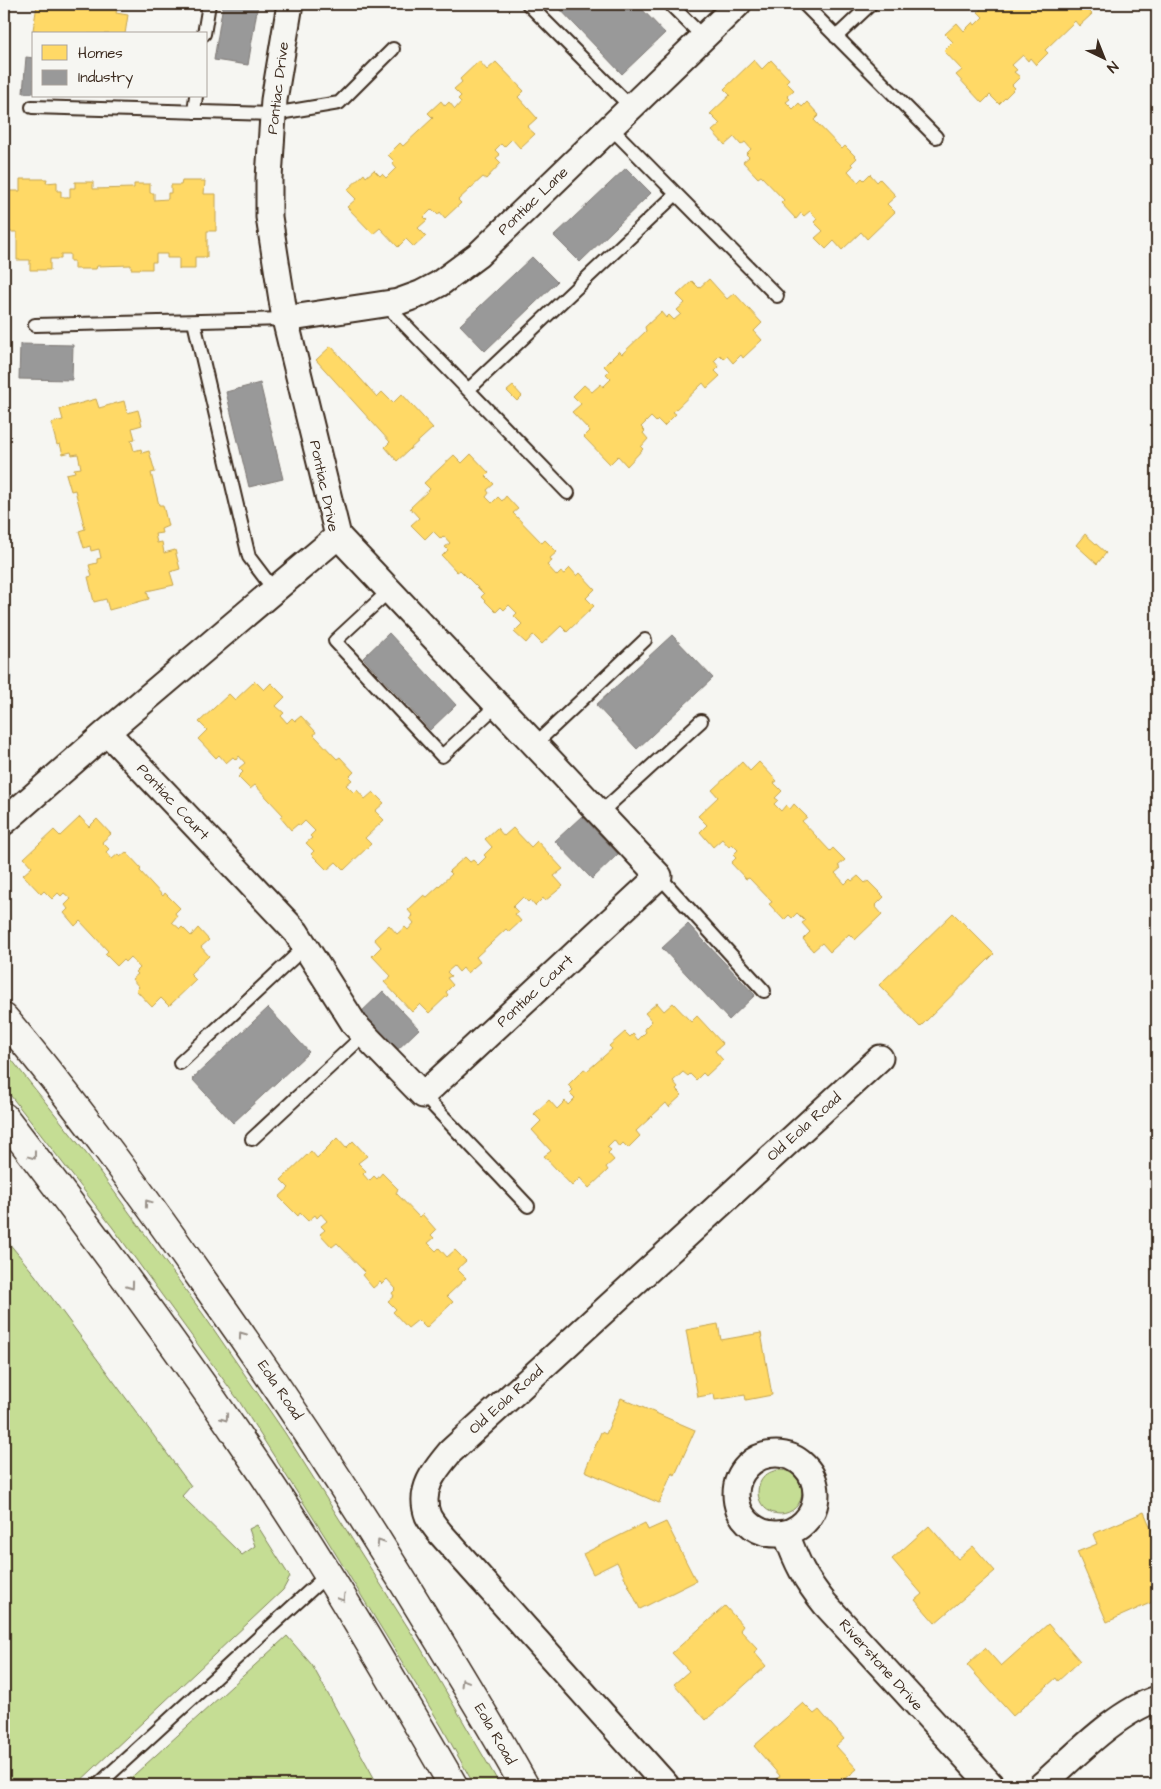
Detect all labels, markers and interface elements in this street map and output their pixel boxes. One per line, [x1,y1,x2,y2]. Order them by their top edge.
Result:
legend [32,32,208,98]
north arrow [1078,32,1128,82]
street label: Pontiac Drive [262,40,294,136]
text: Homes [78,43,123,64]
text: N [1102,56,1122,77]
text: Industry [78,67,133,89]
street label: Pontiac Lane [493,162,573,240]
street label: Pontiac Drive [304,438,344,534]
street label: Pontiac Court [132,759,214,845]
street label: Pontiac Court [492,950,578,1032]
street label: Old Eola Road [762,1088,846,1166]
one-way arrow [28,1150,37,1159]
one-way arrow [145,1199,154,1209]
one-way arrow [125,1280,133,1289]
one-way arrow [239,1331,248,1341]
street label: Eola Road [252,1356,308,1424]
street label: Old Eola Road [464,1361,548,1439]
one-way arrow [219,1412,228,1422]
one-way arrow [377,1540,387,1549]
one-way arrow [335,1593,345,1602]
street label: Riverstone Drive [834,1615,928,1715]
one-way arrow [461,1679,471,1688]
street label: Eola Road [469,1699,521,1769]

